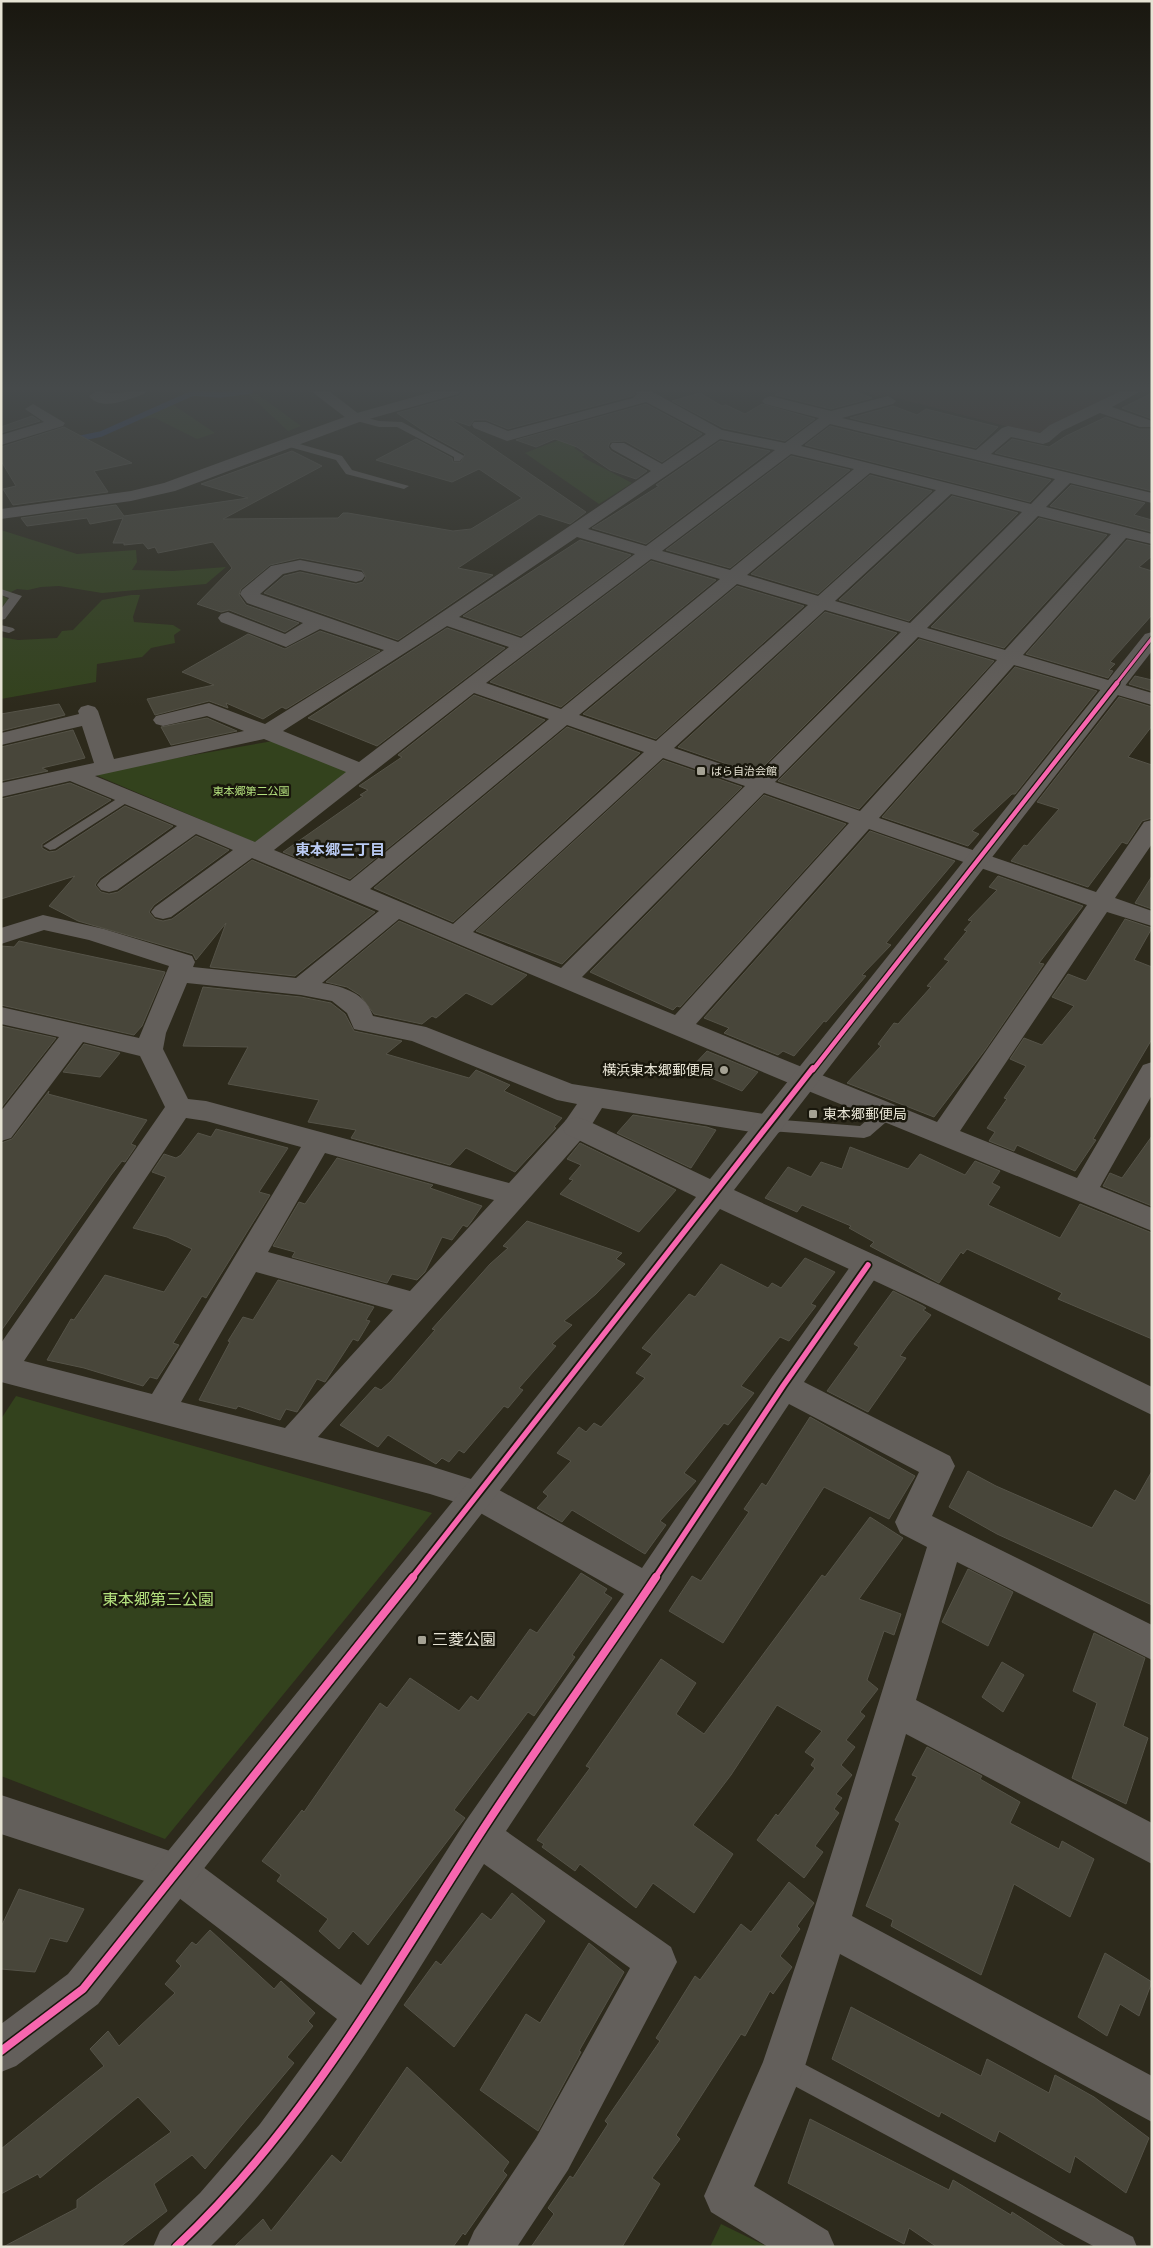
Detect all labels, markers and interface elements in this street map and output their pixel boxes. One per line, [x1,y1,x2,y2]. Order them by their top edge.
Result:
marker: ばら自治会館 [695,765,707,777]
place label: ばら自治会館 [711,765,777,778]
park label: 東本郷第二公園 [213,785,290,798]
district label: 東本郷三丁目 [295,841,385,859]
place label: 横浜東本郷郵便局 [602,1062,714,1079]
marker: 横浜東本郷郵便局 [718,1064,730,1076]
place label: 東本郷郵便局 [823,1106,907,1123]
marker: 東本郷郵便局 [807,1108,819,1120]
park label: 東本郷第三公園 [102,1590,214,1610]
place label: 三菱公園 [432,1630,496,1650]
marker: 三菱公園 [416,1634,428,1646]

